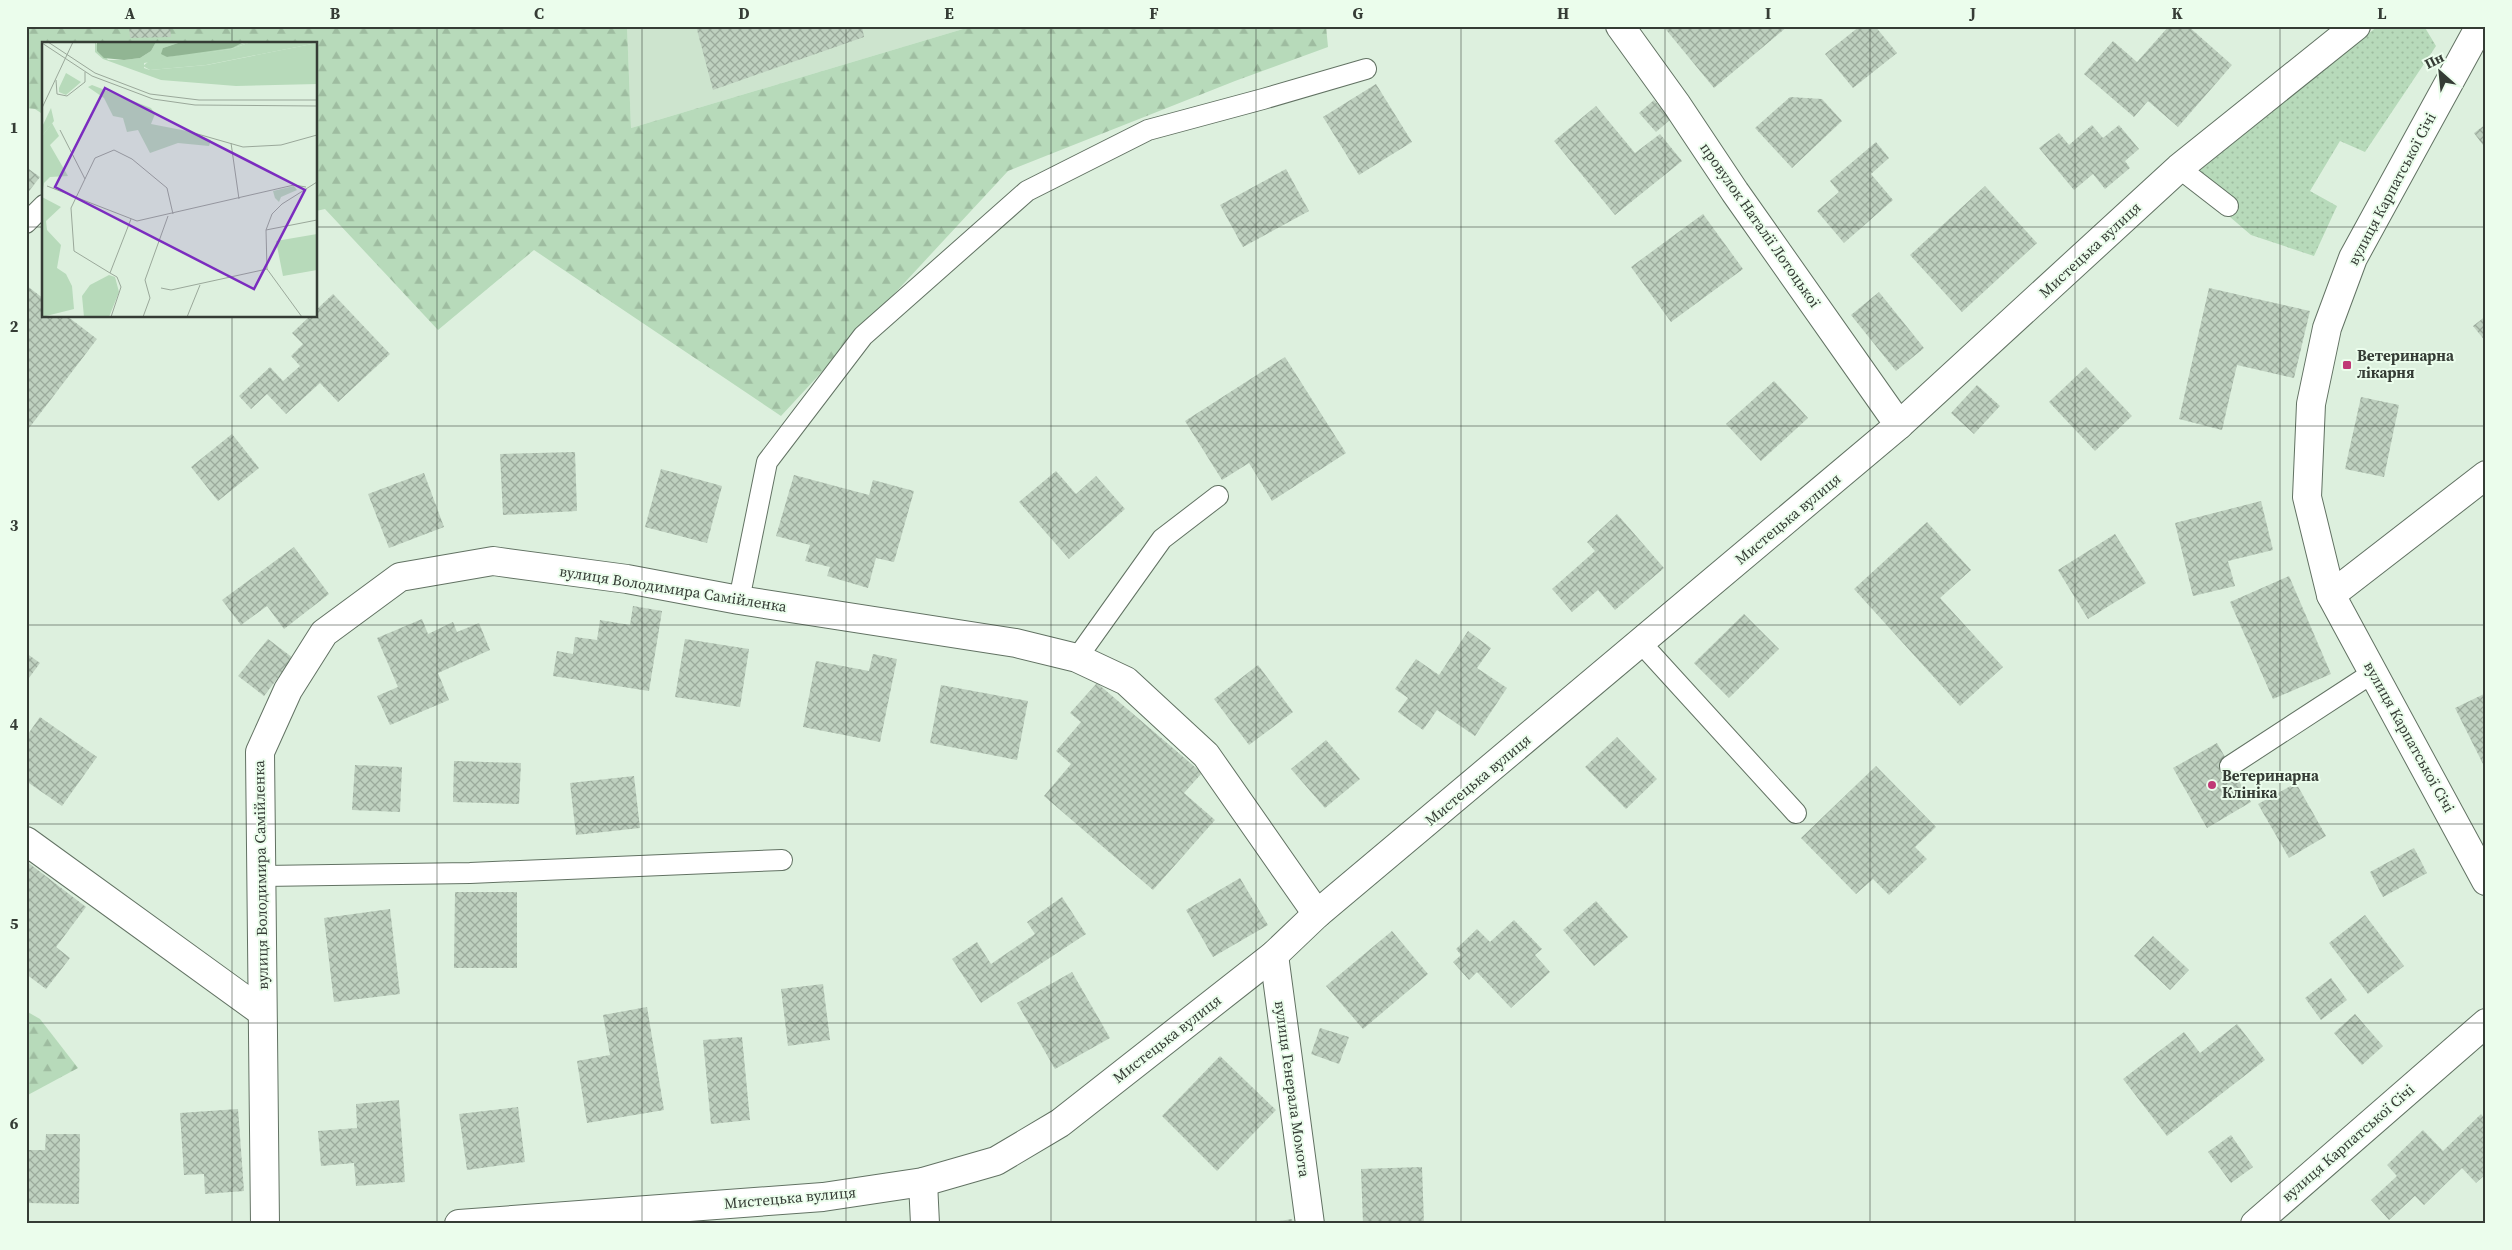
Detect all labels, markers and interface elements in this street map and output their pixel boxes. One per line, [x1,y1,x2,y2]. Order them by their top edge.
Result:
text: A [125,2,136,24]
text: B [330,2,341,24]
text: C [534,2,544,24]
text: D [738,2,750,24]
text: E [944,2,954,24]
text: F [1149,2,1159,24]
text: G [1353,2,1364,24]
text: H [1557,2,1569,24]
text: I [1765,2,1771,24]
text: J [1969,2,1976,24]
text: K [2171,2,2183,24]
text: L [2377,2,2387,24]
inset map [42,42,318,318]
text: Пн [2421,47,2447,74]
north arrow [2414,48,2464,98]
street label: вулиця Карпатської Січі [2342,109,2441,269]
text: 1 [10,116,18,138]
street label: провулок Наталії Лотоцької [1695,138,1826,312]
street label: Мистецька вулиця [2034,197,2145,302]
text: 2 [10,315,19,337]
place label: Ветеринарна лікарня [2357,345,2455,383]
marker: Ветеринарна лікарня [2341,359,2353,371]
street label: Мистецька вулиця [1730,468,1845,569]
text: 3 [10,514,19,536]
street label: вулиця Володимира Самійленка [558,560,789,617]
street label: вулиця Карпатської Січі [2359,657,2460,816]
text: 4 [10,713,19,735]
street label: Мистецька вулиця [1420,729,1535,830]
street label: вулиця Володимира Самійленка [248,760,273,990]
place label: Ветеринарна Клініка [2222,765,2320,803]
marker: Ветеринарна Клініка [2206,779,2218,791]
text: 5 [10,912,19,934]
street label: Мистецька вулиця [1108,990,1225,1088]
street label: вулиця Генерала Момота [1270,999,1315,1179]
street label: вулиця Карпатської Січі [2277,1079,2419,1206]
text: 6 [10,1112,19,1134]
street label: Мистецька вулиця [723,1181,857,1214]

